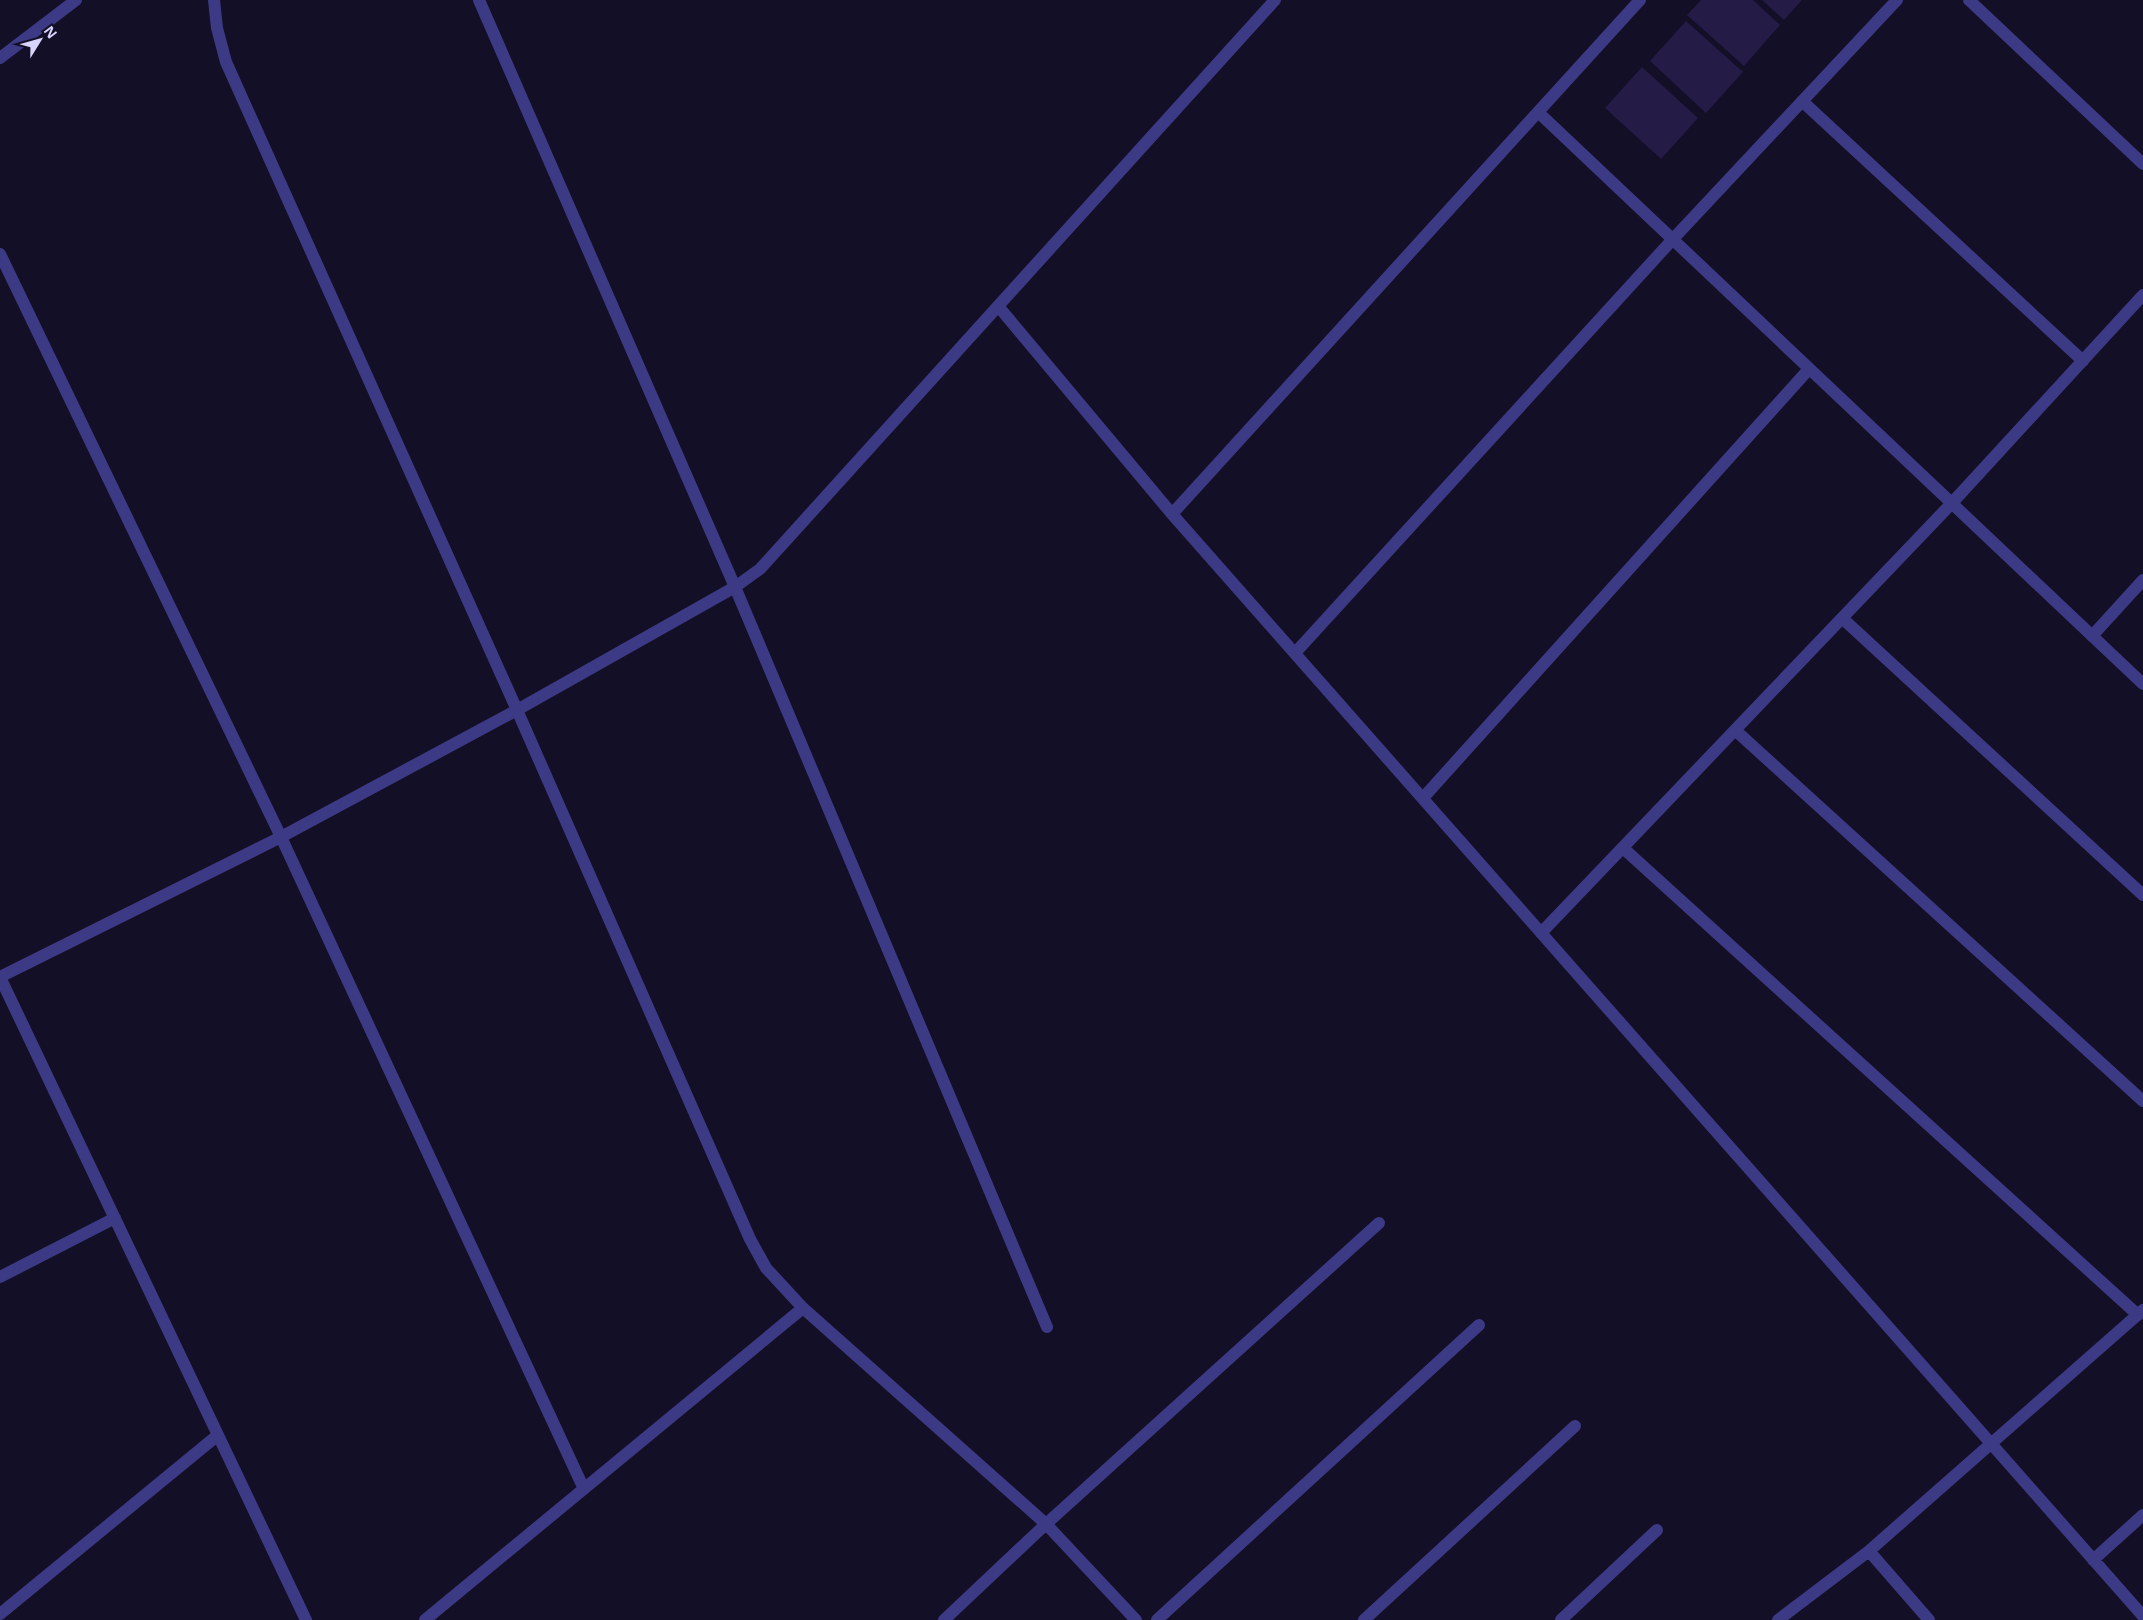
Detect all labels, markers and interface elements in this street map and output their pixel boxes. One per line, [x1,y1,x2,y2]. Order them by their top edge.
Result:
north arrow [15,15,65,65]
text: N [40,22,62,42]

